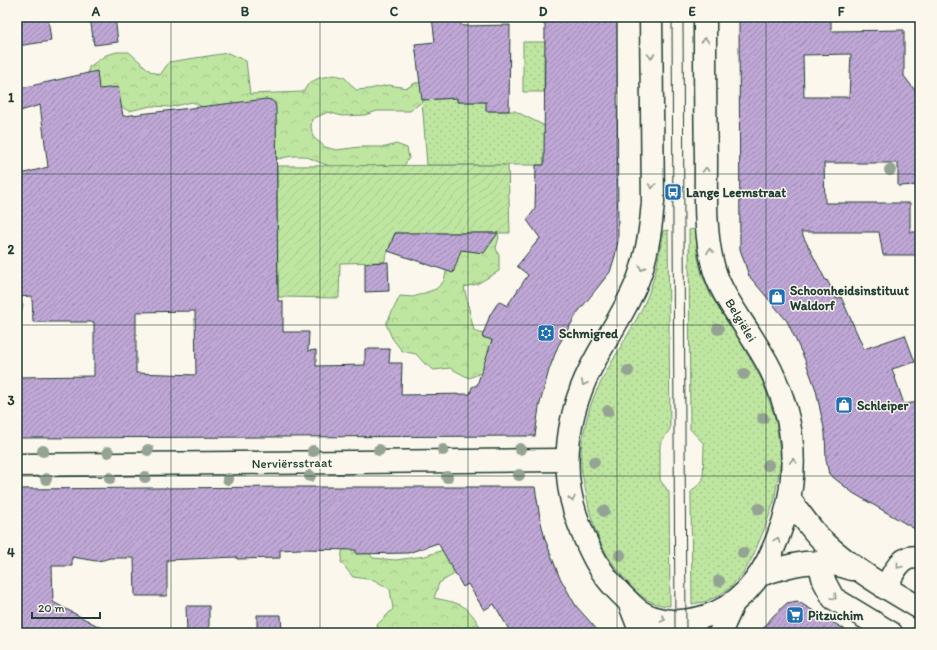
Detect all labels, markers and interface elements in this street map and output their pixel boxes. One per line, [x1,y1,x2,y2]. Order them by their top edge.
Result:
text: A [91,4,101,19]
text: B [241,4,250,19]
text: C [390,4,399,19]
text: D [539,4,548,19]
text: E [688,4,696,19]
text: F [838,4,845,19]
one-way arrow [701,37,709,43]
one-way arrow [647,53,655,59]
text: 1 [8,90,14,105]
one-way arrow [702,167,710,173]
bus stop icon: Lange Leemstraat [663,182,683,202]
one-way arrow [648,183,657,189]
place label: Lange Leemstraat [686,185,786,201]
text: 2 [8,242,15,257]
one-way arrow [707,248,715,254]
one-way arrow [638,264,647,271]
place label: Schoonheidsinstituut Waldorf [790,283,909,313]
shop icon: Schoonheidsinstituut Waldorf [767,287,787,307]
street label: Belgiëlei [722,296,760,344]
synagogue icon: Schmigred [536,323,556,343]
place label: Schmigred [559,326,619,342]
one-way arrow [581,379,589,387]
text: 3 [7,393,15,408]
shop icon: Schleiper [834,395,854,415]
place label: Schleiper [857,398,909,414]
street label: Nerviërsstraat [252,455,333,471]
one-way arrow [788,458,797,464]
one-way arrow [567,496,575,502]
one-way arrow [772,537,781,544]
text: 4 [7,545,15,560]
one-way arrow [897,562,904,569]
one-way arrow [829,592,837,600]
scale bar [32,594,100,620]
text: 20 m [38,601,65,615]
supermarket icon: Pitzuchim [785,605,805,625]
place label: Pitzuchim [808,608,864,623]
one-way arrow [660,615,666,623]

